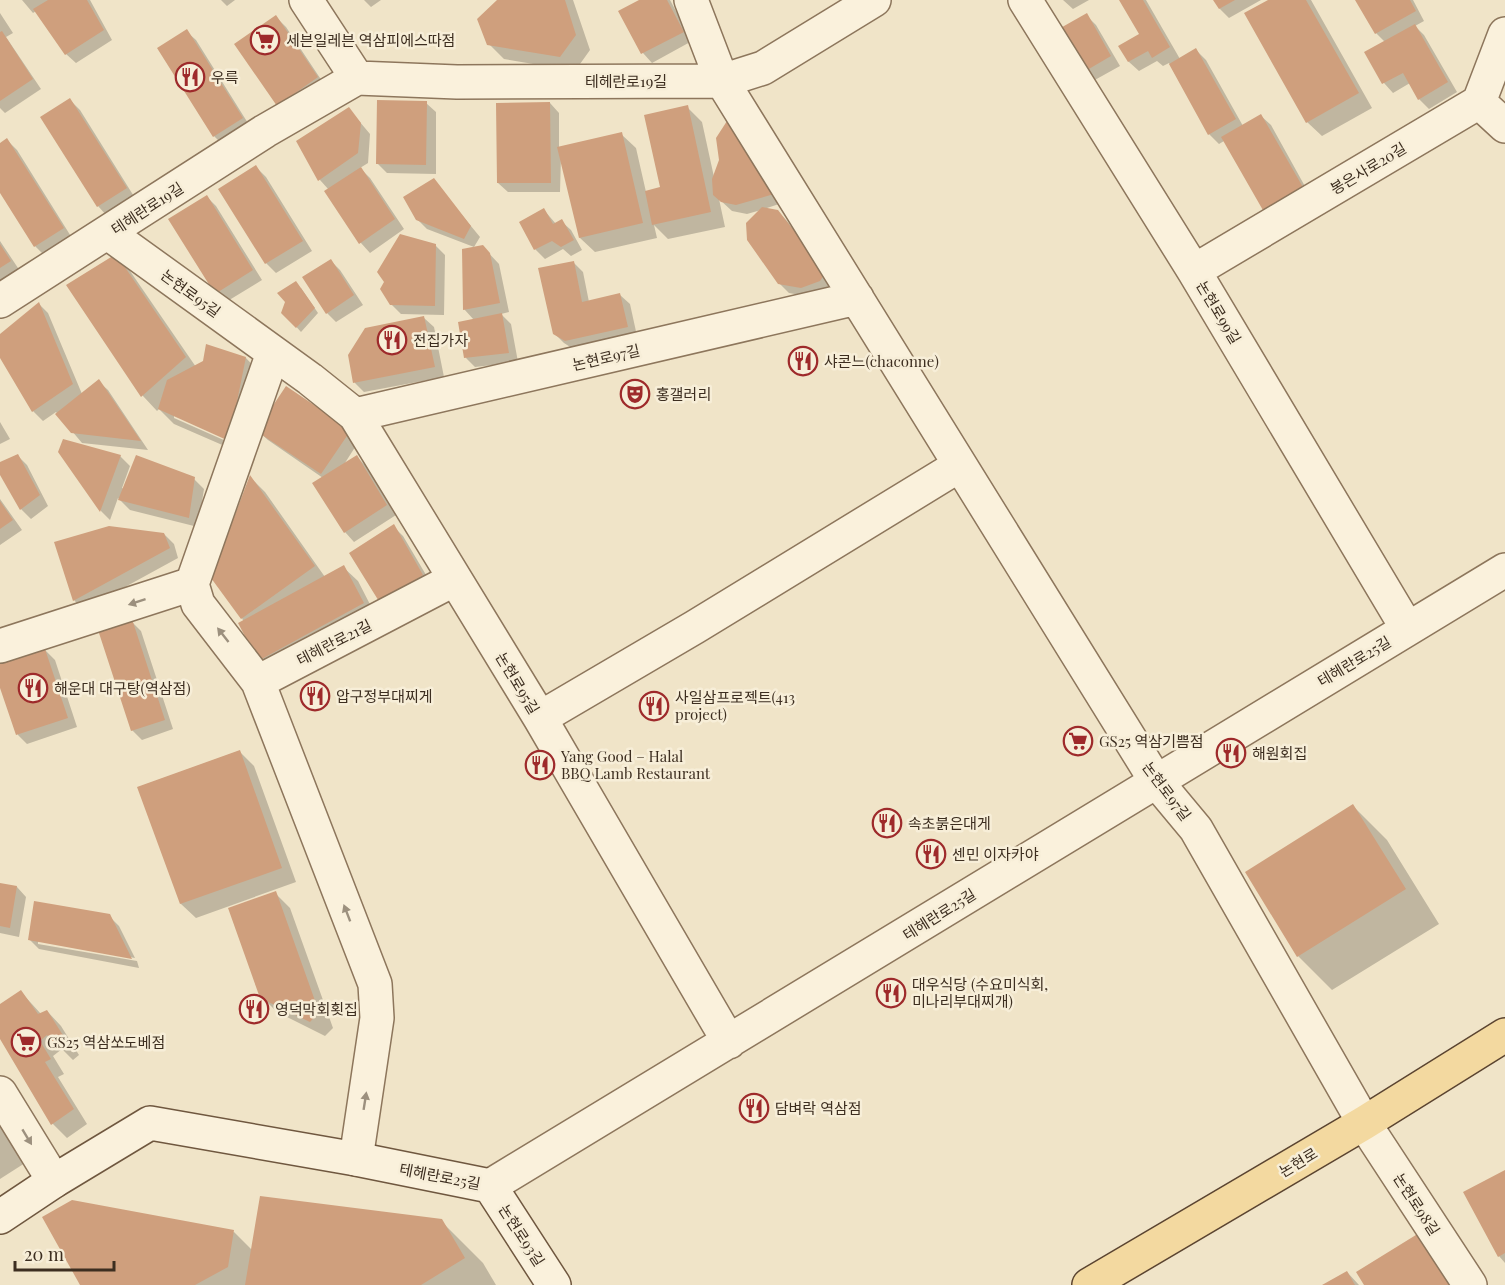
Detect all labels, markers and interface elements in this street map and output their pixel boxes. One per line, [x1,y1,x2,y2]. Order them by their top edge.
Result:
supermarket icon: 세븐일레븐 역삼피에스따점 [249,24,281,56]
place label: 세븐일레븐 역삼피에스따점 [286,30,455,50]
restaurant icon: 우륵 [174,61,206,93]
place label: 우륵 [211,67,239,87]
street label: 테헤란로19길 [585,71,667,91]
street label: 봉은사로20길 [1326,137,1410,199]
street label: 테헤란로19길 [107,177,187,239]
street label: 논현로95길 [157,265,225,321]
street label: 논현로99길 [1192,277,1246,347]
restaurant icon: 전집가자 [376,324,408,356]
place label: 전집가자 [413,330,468,350]
street label: 논현로97길 [570,340,642,374]
restaurant icon: 샤콘느(chaconne) [787,345,819,377]
place label: 샤콘느(chaconne) [824,351,939,371]
theatre icon: 홍갤러리 [619,378,651,410]
place label: 홍갤러리 [656,384,711,404]
one-way arrow [128,598,146,607]
street label: 테헤란로21길 [293,615,375,669]
one-way arrow [217,628,229,643]
street label: 테헤란로25길 [1314,631,1394,691]
street label: 논현로95길 [492,648,544,718]
restaurant icon: 해운대 대구탕(역삼점) [17,672,49,704]
place label: 해운대 대구탕(역삼점) [54,678,191,698]
restaurant icon: 압구정부대찌게 [299,680,331,712]
place label: 압구정부대찌게 [336,686,433,706]
place label: 사일삼프로젝트(413 project) [675,687,795,724]
restaurant icon: 사일삼프로젝트(413 project) [638,690,670,722]
supermarket icon: GS25 역삼기쁨점 [1062,725,1094,757]
place label: GS25 역삼기쁨점 [1099,731,1204,751]
restaurant icon: 해원회집 [1215,737,1247,769]
place label: 해원회집 [1252,743,1307,763]
place label: Yang Good – Halal BBQ Lamb Restaurant [560,746,711,783]
restaurant icon: Yang Good – Halal BBQ Lamb Restaurant [524,749,556,781]
street label: 논현로97길 [1138,757,1196,825]
restaurant icon: 속초붉은대게 [871,807,903,839]
place label: 속초붉은대게 [908,813,991,833]
restaurant icon: 센민 이자카야 [915,838,947,870]
place label: 센민 이자카야 [952,844,1039,864]
street label: 테헤란로25길 [899,884,979,944]
one-way arrow [342,903,352,921]
place label: 대우식당 (수요미식회, 미나리부대찌개) [912,974,1048,1011]
restaurant icon: 대우식당 (수요미식회, 미나리부대찌개) [875,977,907,1009]
restaurant icon: 영덕막회횟집 [238,993,270,1025]
place label: 영덕막회횟집 [275,999,358,1019]
supermarket icon: GS25 역삼쏘도베점 [10,1026,42,1058]
place label: GS25 역삼쏘도베점 [47,1032,165,1052]
one-way arrow [360,1092,369,1111]
restaurant icon: 담벼락 역삼점 [738,1092,770,1124]
place label: 담벼락 역삼점 [775,1098,862,1118]
one-way arrow [21,1129,32,1145]
street label: 논현로 [1275,1143,1321,1181]
street label: 테헤란로25길 [398,1158,482,1194]
street label: 논현로98길 [1389,1169,1445,1239]
street label: 논현로93길 [495,1200,549,1270]
scale bar [15,1234,114,1272]
text: 20 m [24,1242,64,1266]

